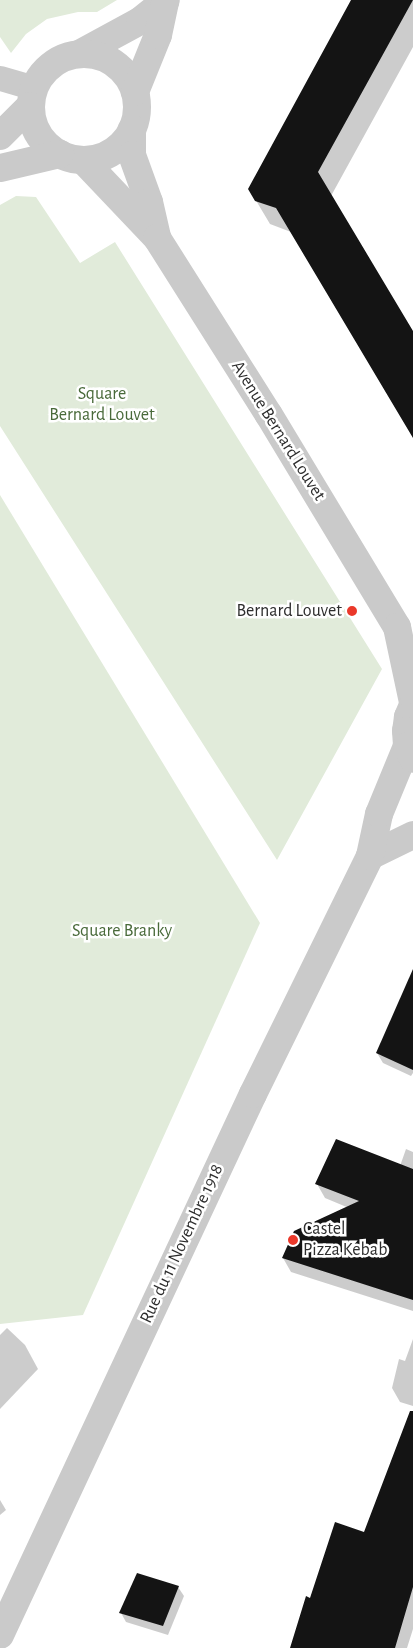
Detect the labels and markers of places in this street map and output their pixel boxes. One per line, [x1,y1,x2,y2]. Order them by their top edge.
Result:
place label: Bernard Louvet [236,600,342,622]
marker: Bernard Louvet [346,605,358,617]
place label: Castel Pizza Kebab [303,1219,387,1262]
marker: Castel Pizza Kebab [287,1234,299,1246]

